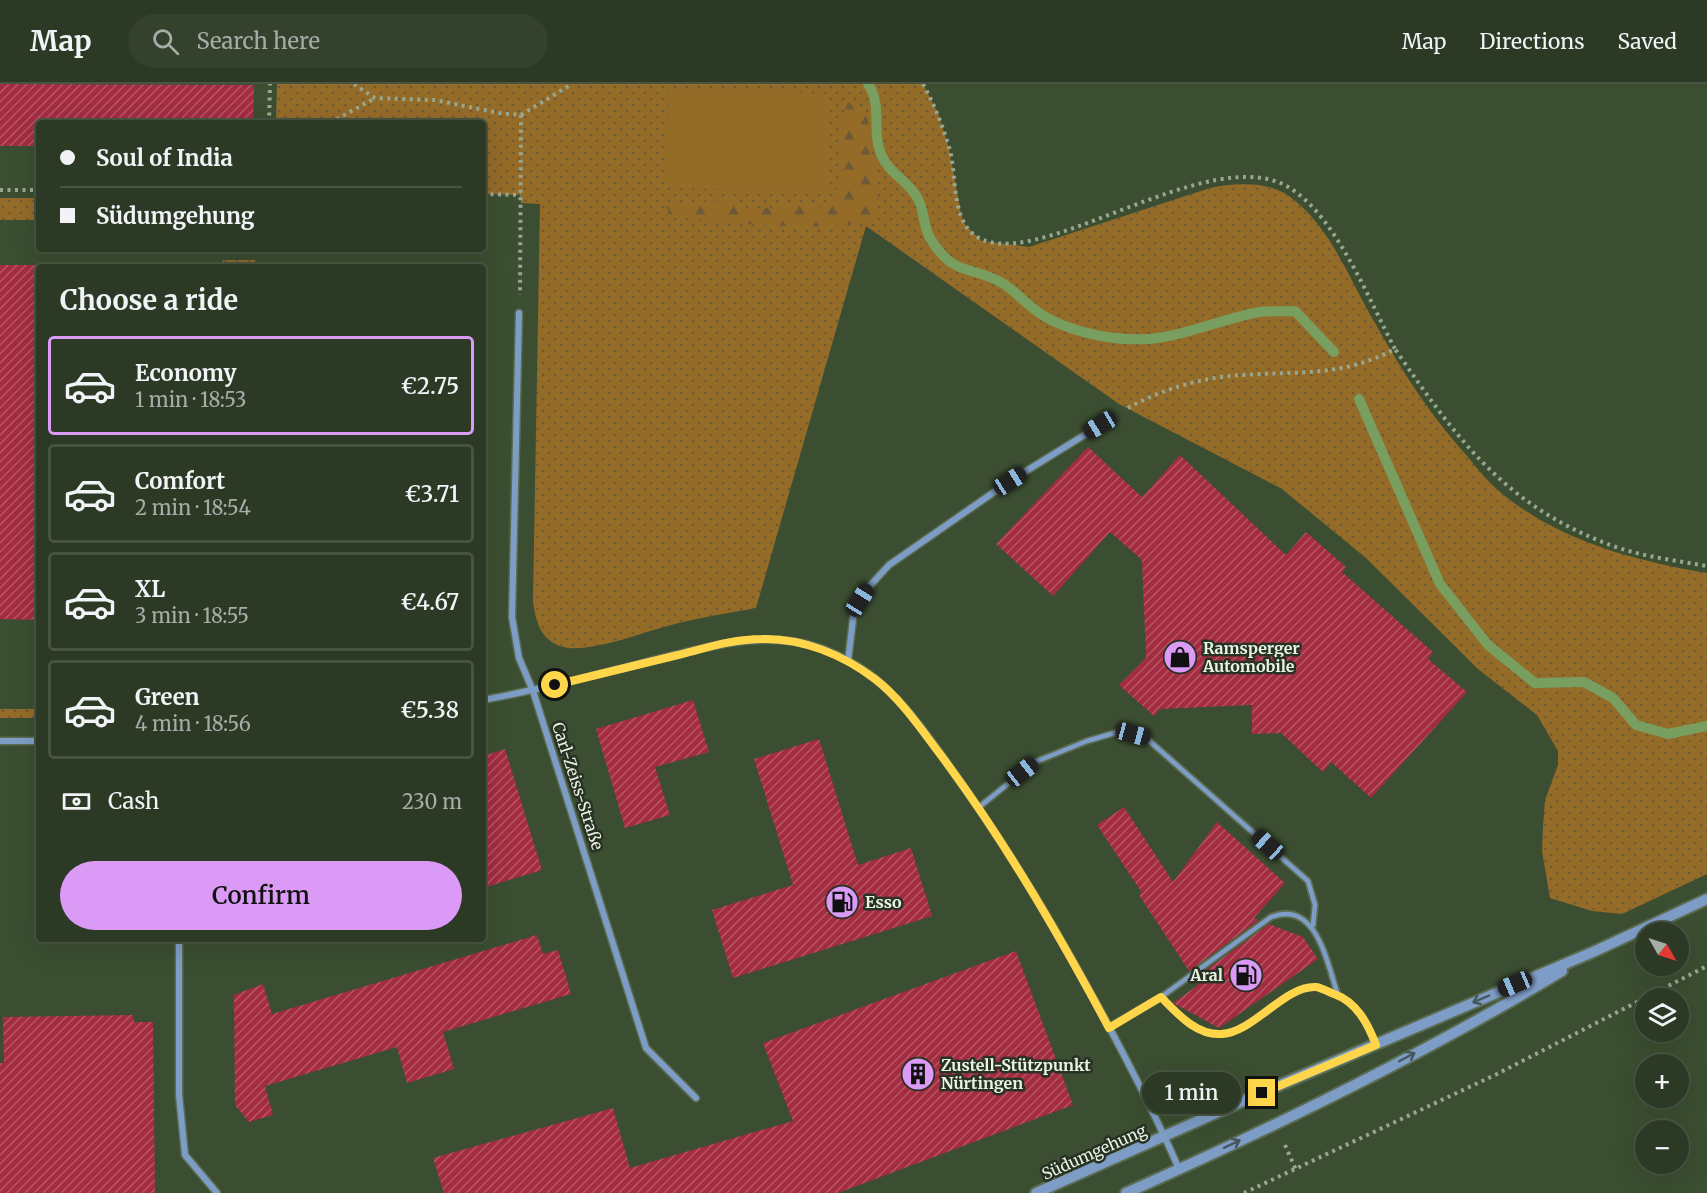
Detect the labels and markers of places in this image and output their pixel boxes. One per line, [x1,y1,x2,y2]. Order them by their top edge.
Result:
place label: Ramsperger Automobile [1202,638,1300,676]
shop icon: Ramsperger Automobile [1162,639,1198,675]
fuel station icon: Esso [824,884,860,920]
place label: Esso [865,892,902,912]
fuel station icon: Aral [1228,957,1264,993]
place label: Aral [1189,965,1223,985]
place label: Zustell-Stützpunkt Nürtingen [941,1055,1091,1093]
building icon: Zustell-Stützpunkt Nürtingen [900,1056,936,1092]

